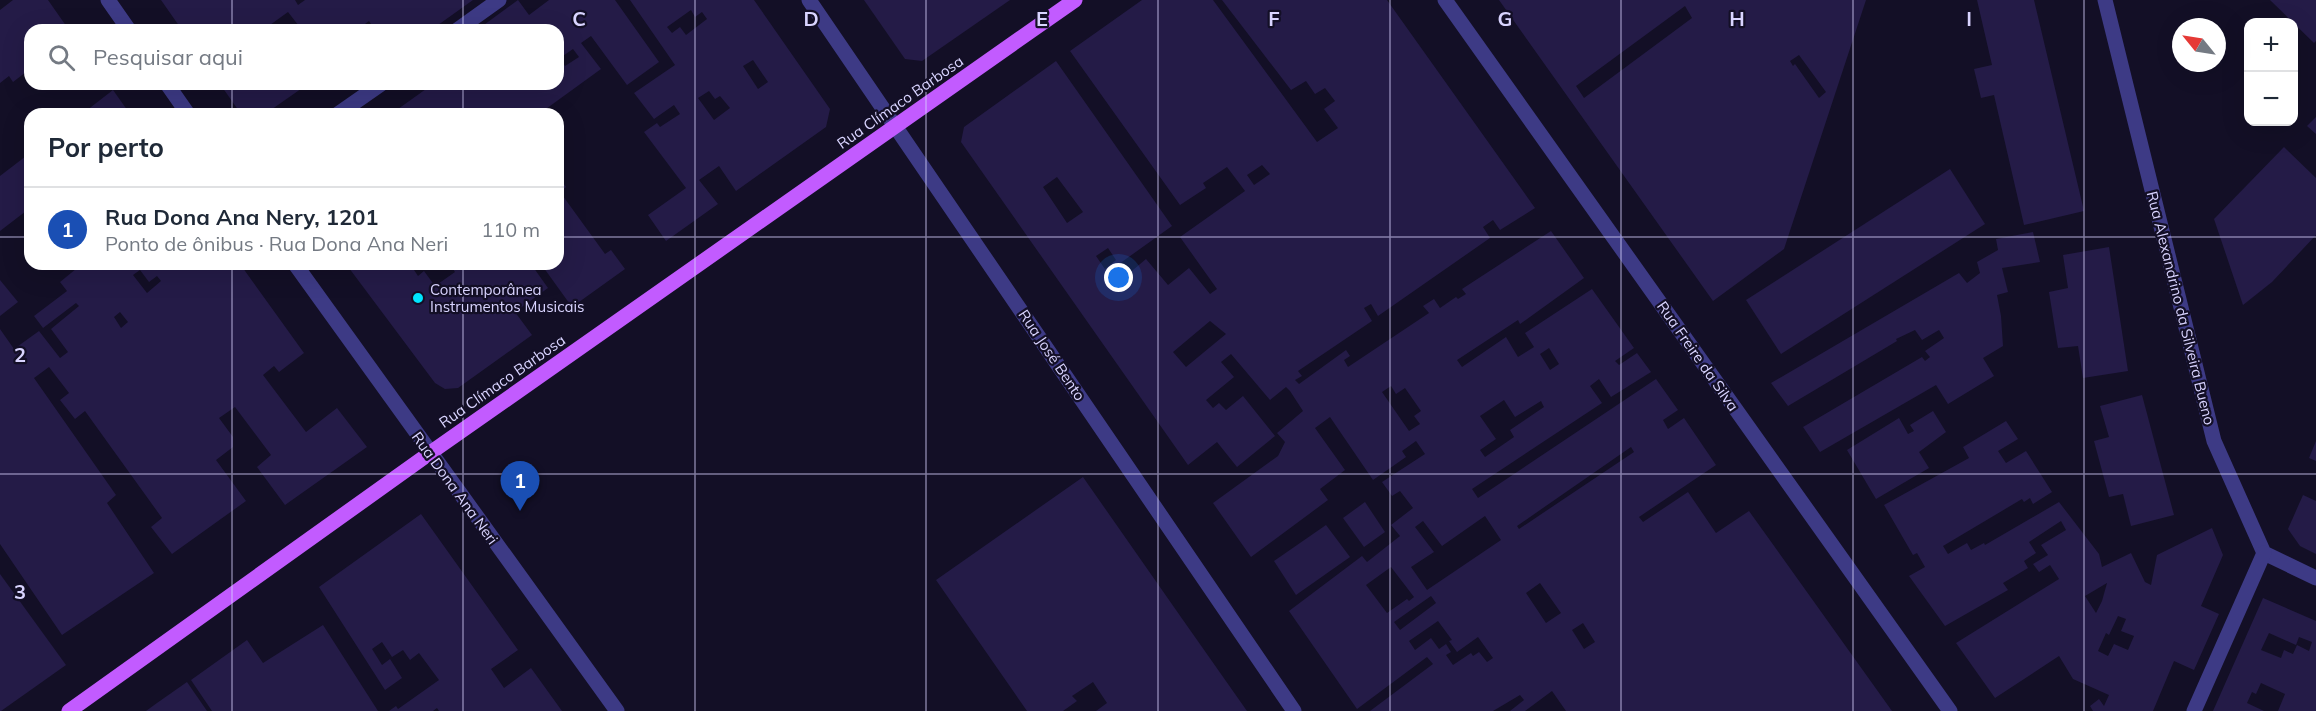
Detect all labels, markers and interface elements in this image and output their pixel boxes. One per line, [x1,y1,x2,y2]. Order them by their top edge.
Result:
text: C [572,6,586,31]
text: D [803,6,819,31]
text: E [1036,6,1048,31]
text: F [1268,6,1280,31]
text: G [1498,6,1512,31]
text: H [1729,6,1745,31]
text: I [1966,6,1972,31]
north arrow [2172,18,2226,72]
map controls [2244,18,2298,126]
button: + [2244,18,2298,72]
search box [24,24,564,90]
icon: search [45,41,78,74]
text: Pesquisar aqui [93,43,243,71]
street label: Rua Clímaco Barbosa [833,51,967,153]
button: − [2244,72,2298,126]
text: Por perto [48,131,164,164]
street label: Rua Alexandrino da Silveira Bueno [2143,189,2219,427]
text: Rua Dona Ana Nery, 1201 [105,203,379,231]
text: 1 [62,217,74,242]
text: 110 m [481,217,540,242]
text: Ponto de ônibus · Rua Dona Ana Neri [105,231,448,256]
your location [1104,263,1133,292]
place label: Contemporânea Instrumentos Musicais [430,280,585,316]
marker: Contemporânea Instrumentos Musicais [411,291,425,305]
street label: Rua Freire da Silva [1653,297,1743,415]
street label: Rua José Bento [1015,306,1089,404]
street label: Rua Clímaco Barbosa [435,330,569,432]
text: 2 [14,342,26,367]
street label: Rua Dona Ana Neri [408,428,502,548]
pin: 1 [500,462,540,511]
text: 3 [14,579,26,604]

